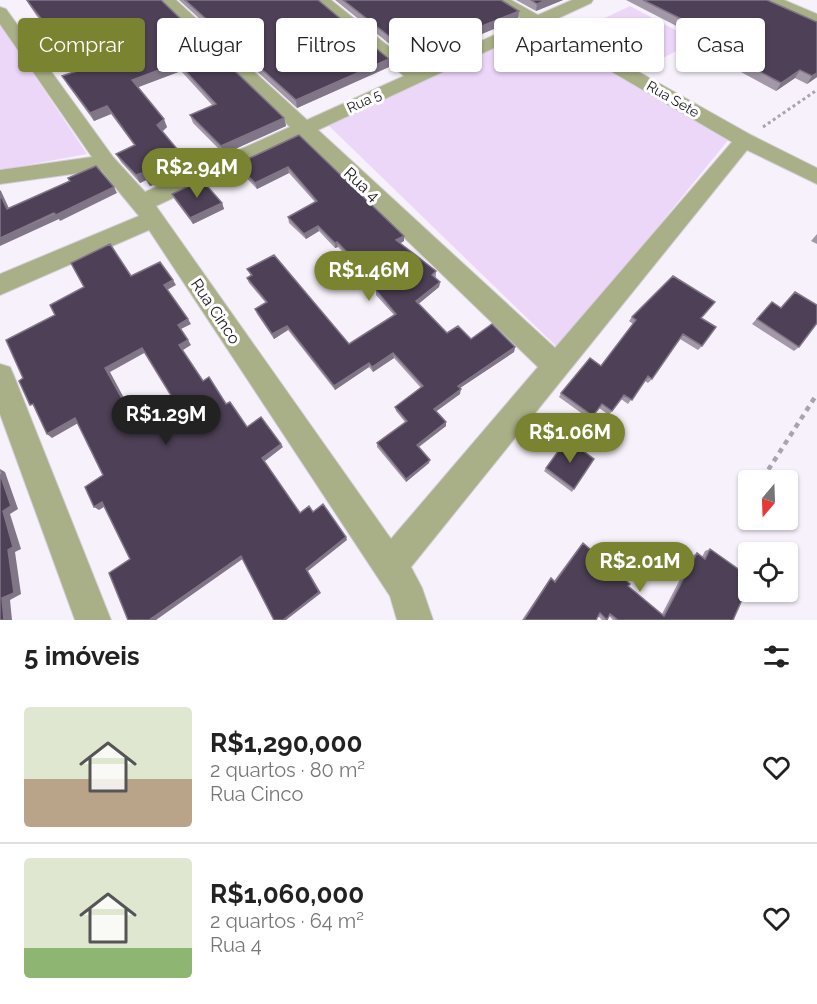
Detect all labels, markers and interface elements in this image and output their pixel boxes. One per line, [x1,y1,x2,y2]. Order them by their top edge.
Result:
chip: Comprar [18,18,145,72]
chip: Alugar [157,18,264,72]
chip: Filtros [276,18,377,72]
chip: Novo [389,18,482,72]
chip: Apartamento [494,18,664,72]
chip: Casa [676,18,765,72]
street label: Rua Sete [644,78,702,120]
street label: Rua 5 [344,86,384,116]
pin: R$2.94M [142,148,252,199]
text: R$2.94M [156,155,238,179]
street label: Rua 4 [340,163,383,206]
pin: R$1.46M [314,251,424,302]
text: R$1.46M [328,258,410,282]
street label: Rua Cinco [187,275,244,348]
pin: R$1.29M [111,395,221,446]
text: R$1.29M [126,402,206,426]
pin: R$1.06M [515,413,625,464]
text: R$1.06M [529,420,611,444]
north arrow [738,470,798,530]
map controls [738,470,798,602]
pin: R$2.01M [585,542,695,593]
button: locate [738,542,798,602]
text: R$2.01M [599,549,681,573]
icon: filters [760,640,793,673]
text: 5 imóveis [24,641,140,671]
text: R$1,290,000 [210,728,363,758]
icon: home [72,731,144,803]
icon: heart [760,751,793,784]
text: 2 quartos · 80 m² [210,758,365,782]
text: Rua Cinco [210,782,303,806]
text: R$1,060,000 [210,879,364,909]
icon: home [72,882,144,954]
icon: heart [760,902,793,935]
text: 2 quartos · 64 m² [210,909,364,933]
text: Rua 4 [210,933,262,957]

